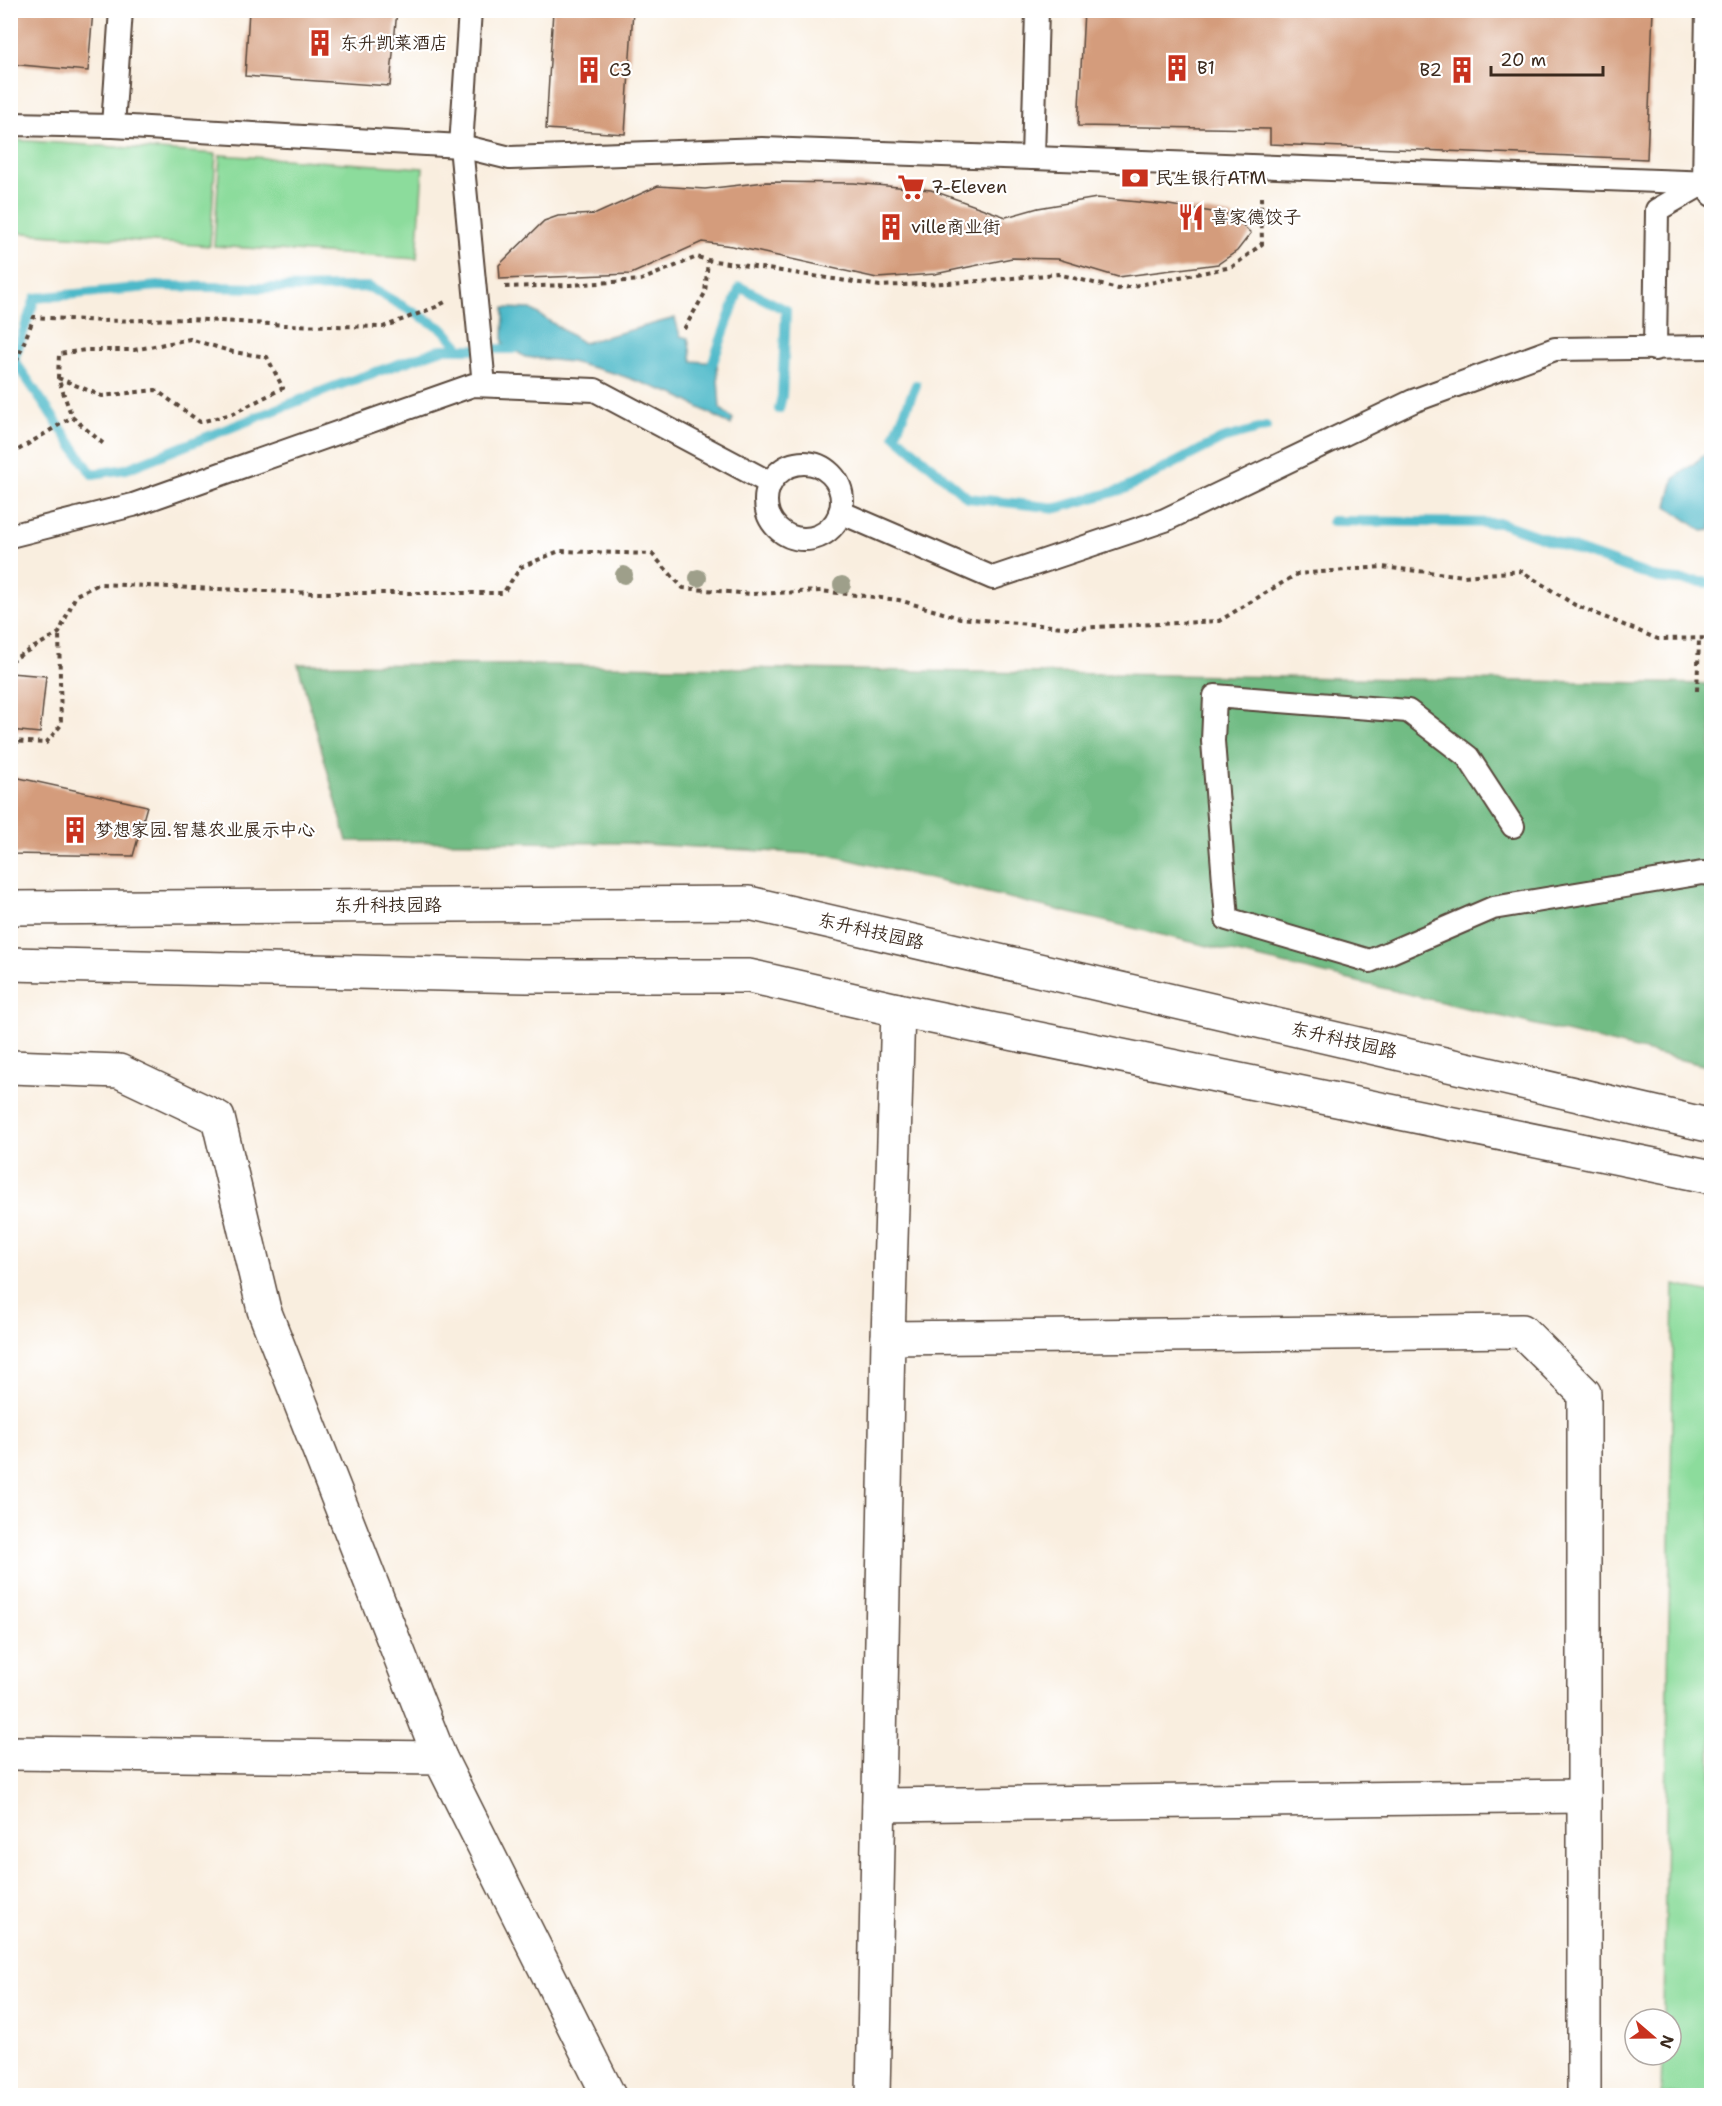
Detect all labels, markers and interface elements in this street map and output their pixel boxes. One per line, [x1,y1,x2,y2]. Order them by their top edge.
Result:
building icon: 东升凯莱酒店 [305,28,335,58]
place label: 东升凯莱酒店 [340,31,448,55]
scale bar [1491,39,1604,77]
text: 20 m [1500,48,1546,72]
building icon: B1 [1162,53,1192,83]
building icon: C3 [574,55,604,85]
building icon: B2 [1447,55,1477,85]
place label: B1 [1197,56,1215,80]
place label: C3 [609,58,632,82]
place label: B2 [1419,58,1442,82]
bank icon: 民生银行ATM [1120,163,1150,193]
place label: 民生银行ATM [1155,166,1266,190]
supermarket icon: 7-Eleven [896,172,926,202]
place label: 7-Eleven [931,175,1007,199]
restaurant icon: 喜家德饺子 [1176,202,1206,232]
place label: 喜家德饺子 [1211,205,1301,229]
building icon: ville商业街 [876,212,906,242]
place label: ville商业街 [911,215,1001,239]
building icon: 梦想家园.智慧农业展示中心 [60,815,90,845]
place label: 梦想家园.智慧农业展示中心 [95,818,316,842]
street label: 东升科技园路 [334,893,442,917]
street label: 东升科技园路 [816,907,926,955]
street label: 东升科技园路 [1289,1016,1399,1064]
north arrow [1623,2007,1683,2067]
text: N [1655,2032,1679,2052]

